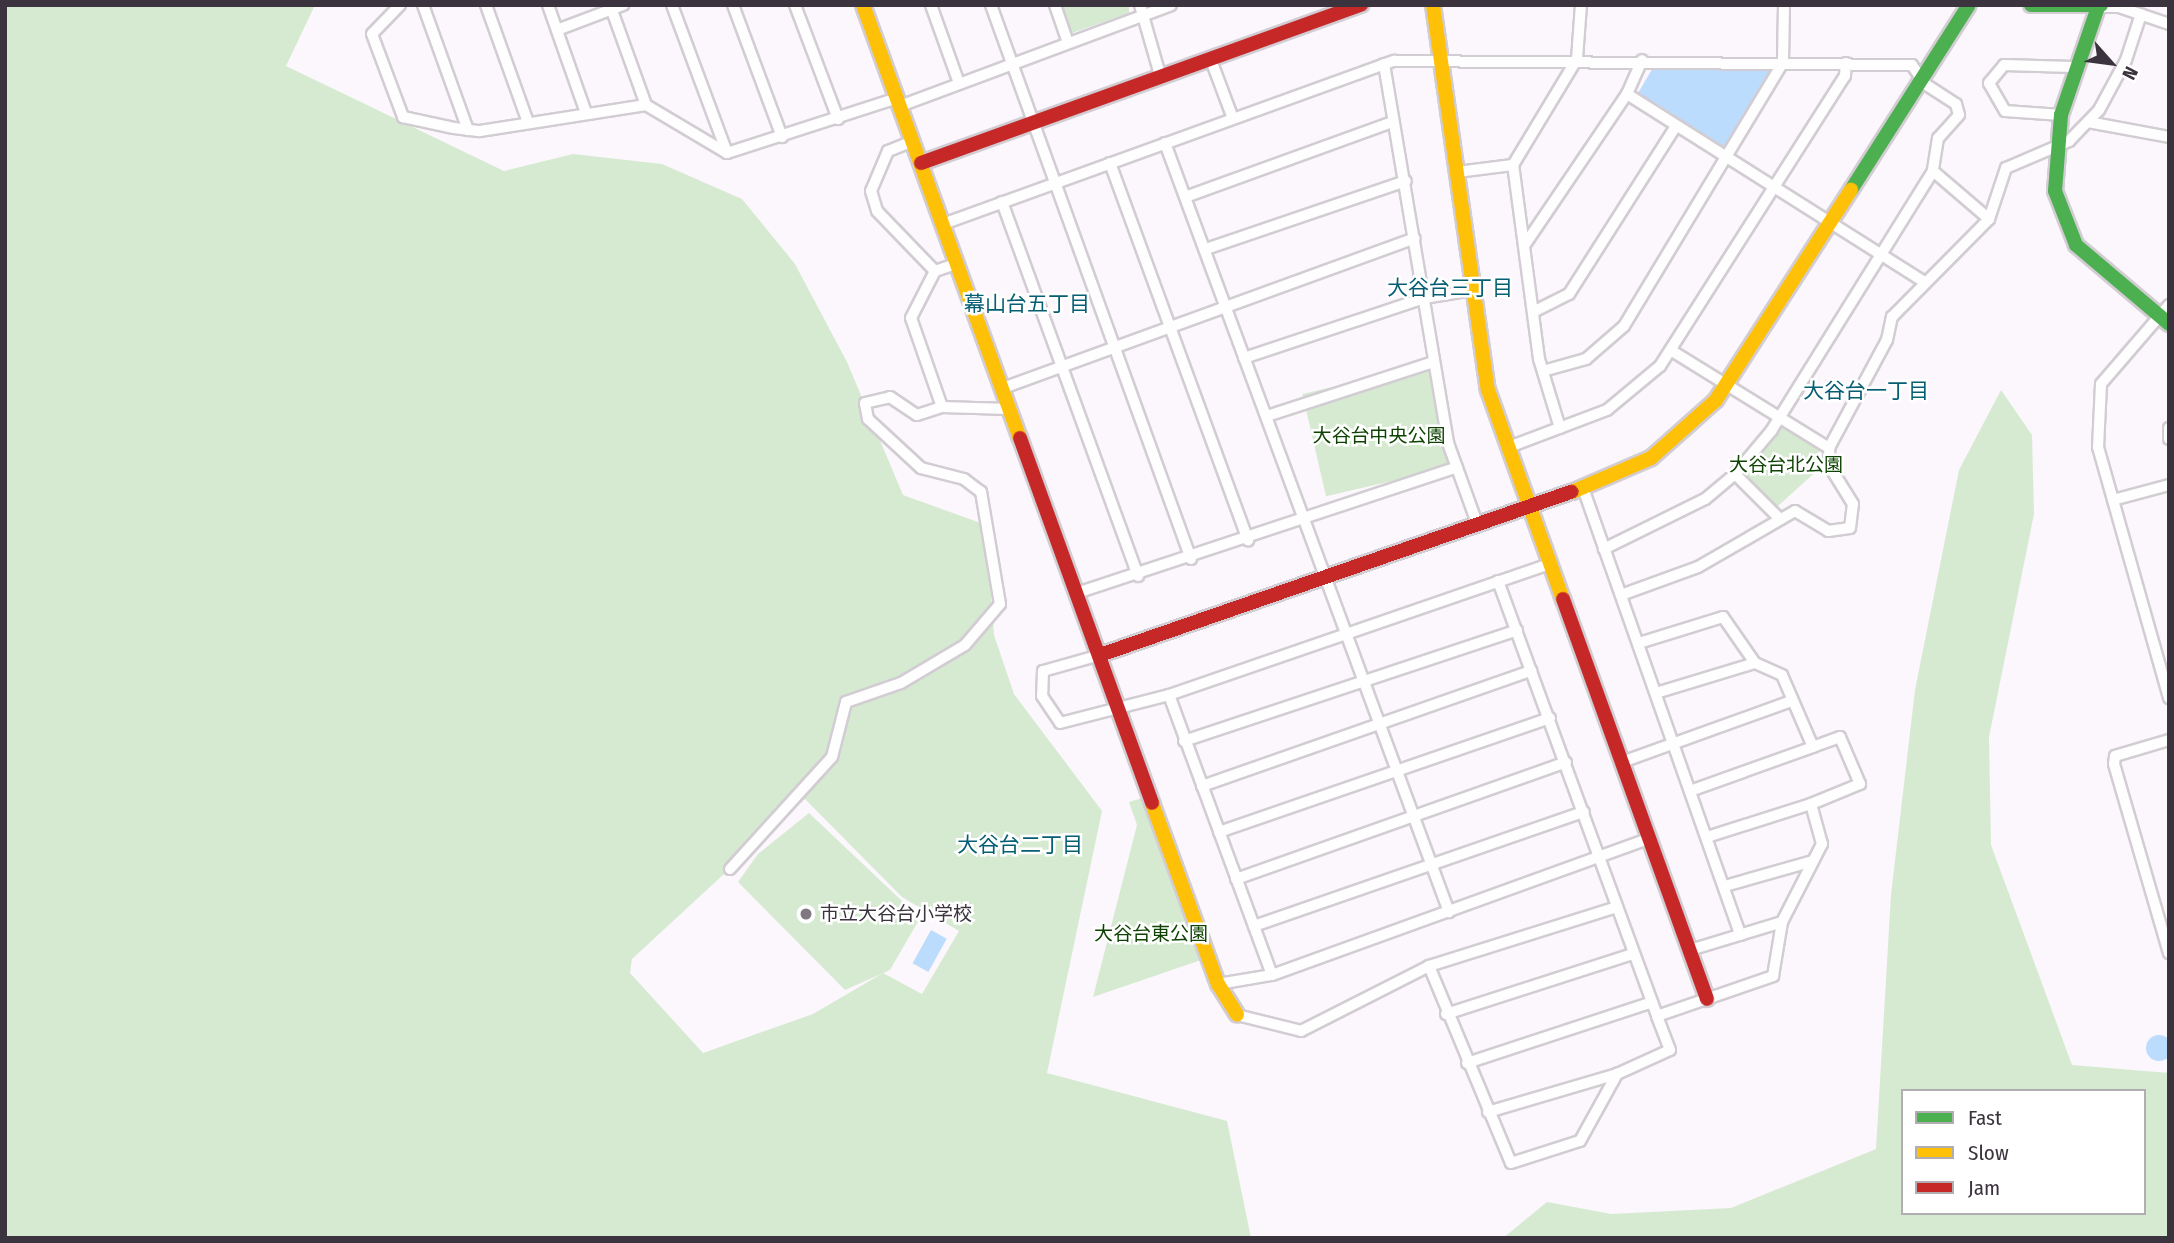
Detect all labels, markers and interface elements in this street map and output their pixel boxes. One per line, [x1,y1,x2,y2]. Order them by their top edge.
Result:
north arrow [2076,28,2146,98]
text: N [2117,63,2143,84]
district label: 大谷台三丁目 [1387,275,1513,301]
district label: 幕山台五丁目 [964,291,1090,317]
district label: 大谷台一丁目 [1803,378,1929,404]
park label: 大谷台中央公園 [1313,425,1445,447]
park label: 大谷台北公園 [1729,454,1843,476]
district label: 大谷台二丁目 [957,832,1083,858]
place label: 市立大谷台小学校 [820,903,972,925]
marker: 市立大谷台小学校 [798,906,814,922]
park label: 大谷台東公園 [1094,923,1208,945]
legend [1901,1089,2146,1215]
text: Fast [1968,1105,2002,1131]
text: Slow [1968,1140,2009,1166]
text: Jam [1968,1175,2000,1201]

